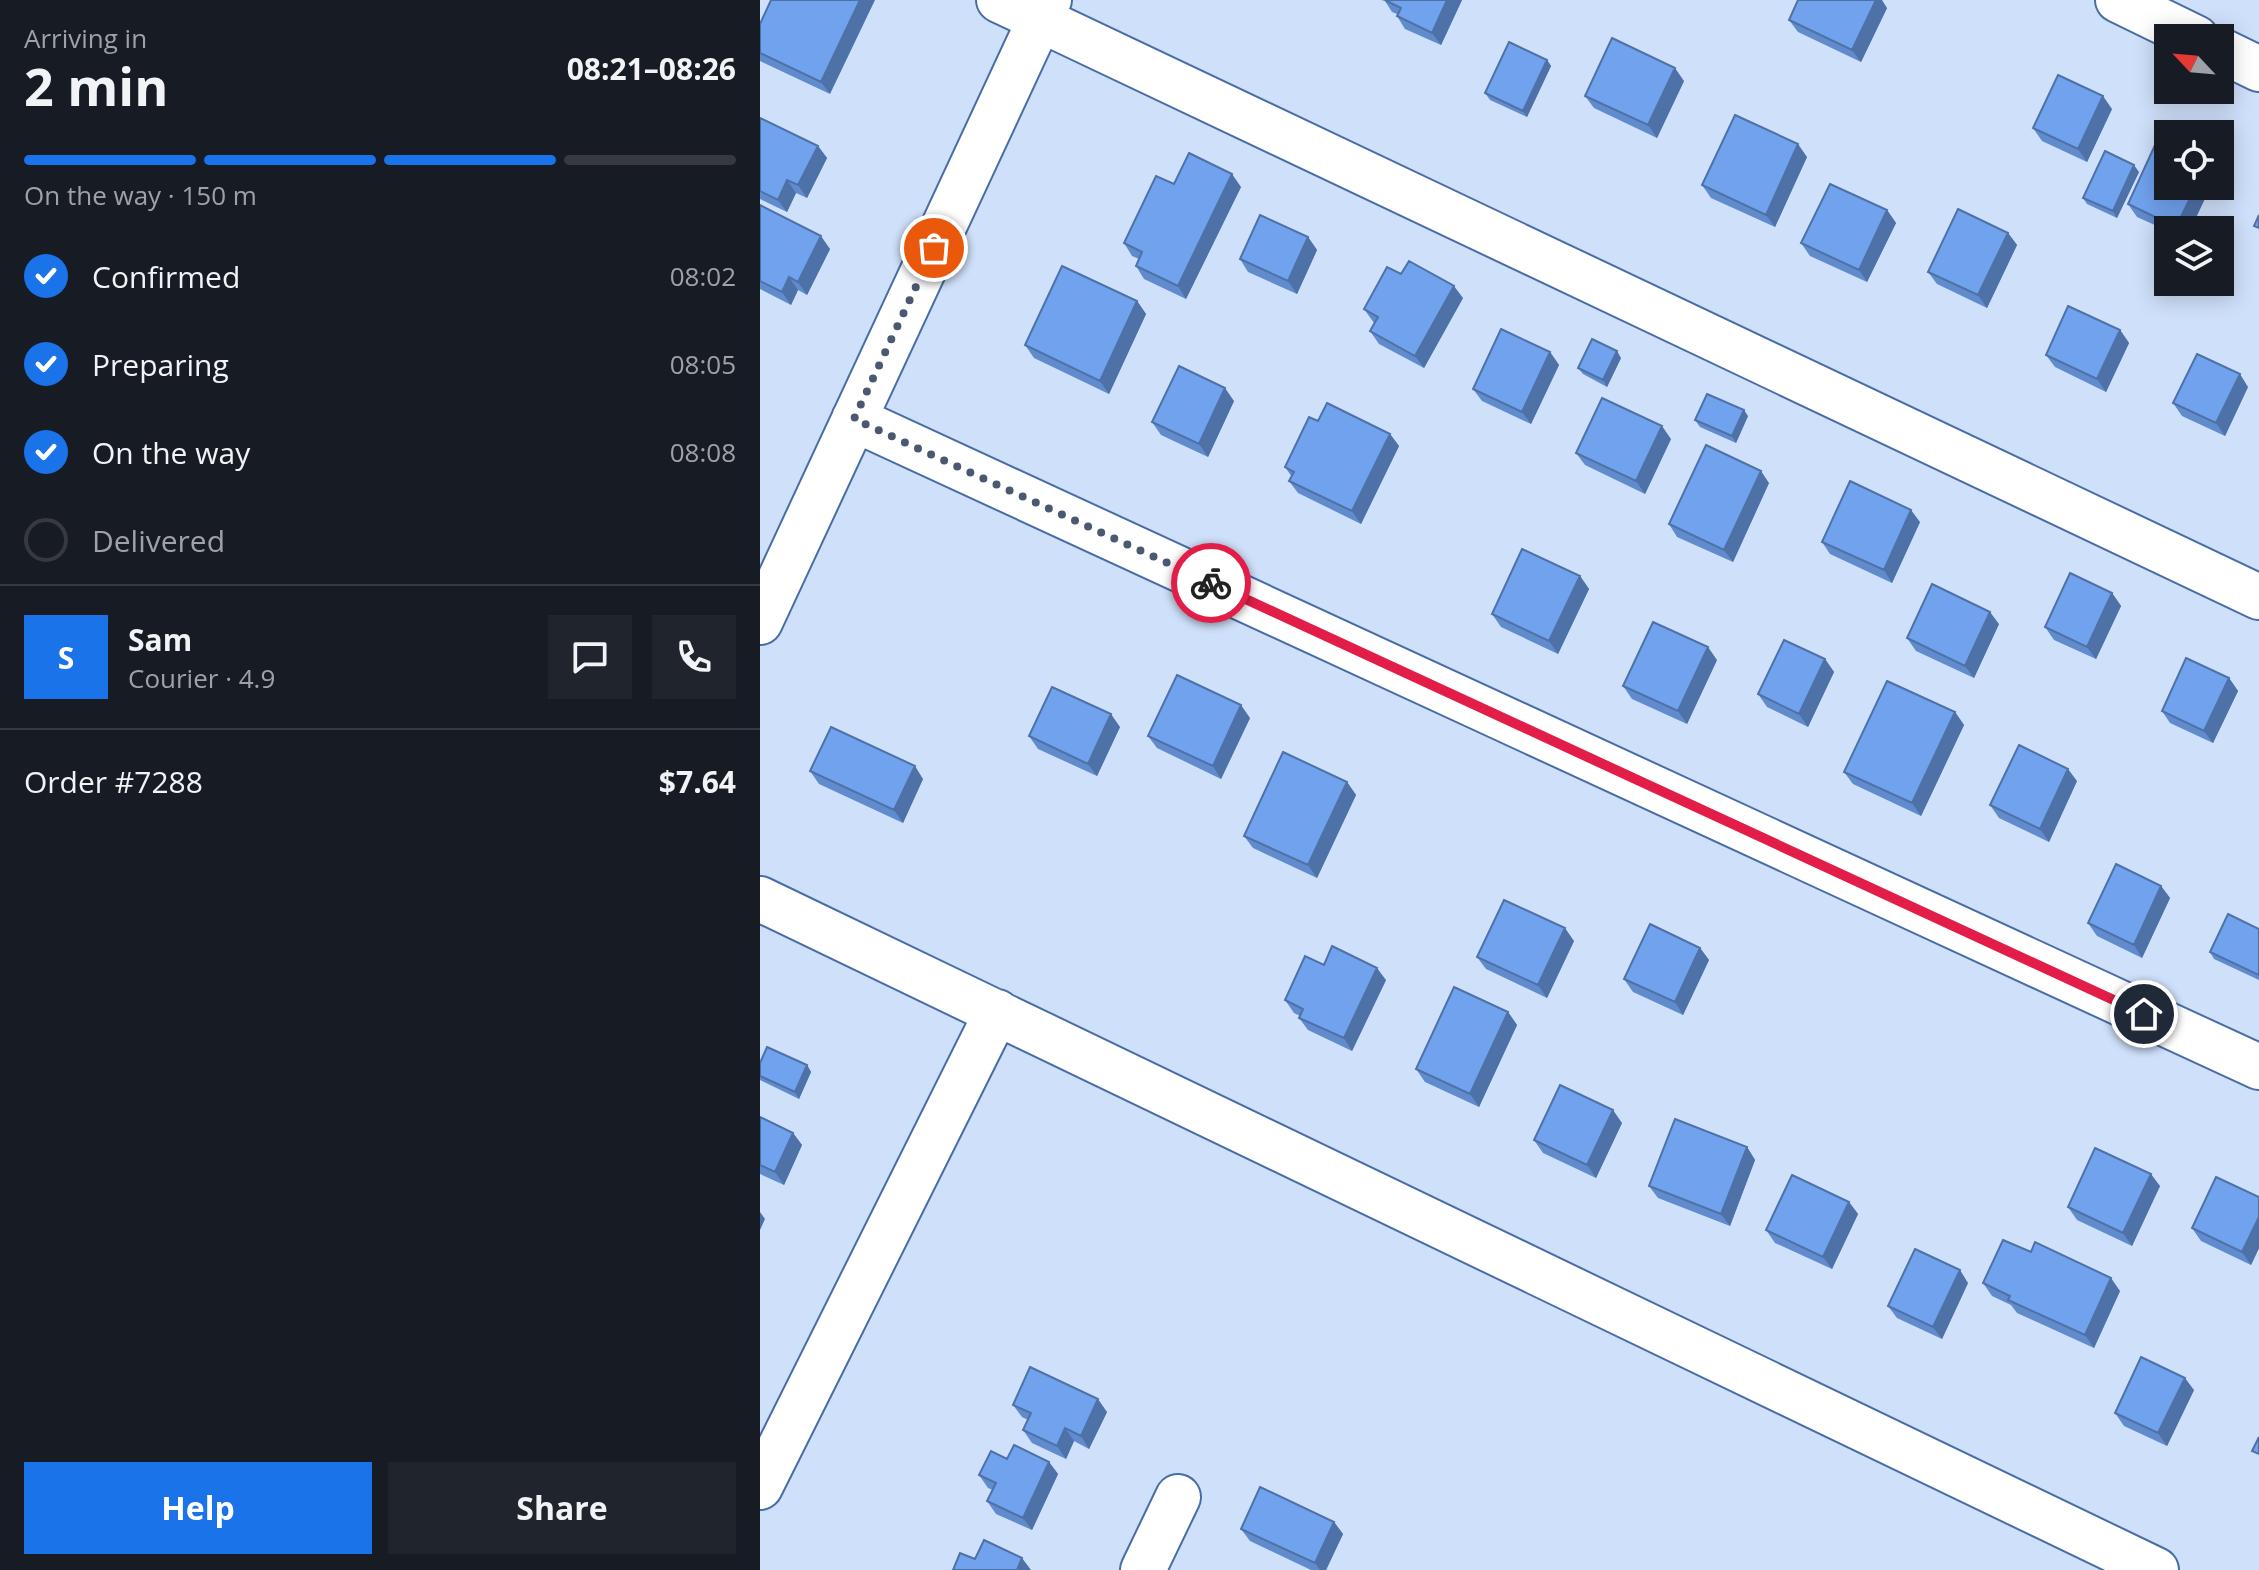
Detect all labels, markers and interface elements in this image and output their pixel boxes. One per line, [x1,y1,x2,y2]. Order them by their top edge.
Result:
text: Arriving in [24,20,147,56]
north arrow [2154,24,2234,104]
map controls [2154,24,2234,296]
text: 08:21–08:26 [567,48,736,89]
text: 2 min [24,50,168,121]
button: locate [2154,120,2234,200]
text: On the way · 150 m [24,177,257,213]
pin [900,214,968,282]
button: layers [2154,216,2234,296]
icon: bag [912,226,956,270]
icon: check [24,254,68,298]
text: Confirmed [92,256,240,297]
text: 08:02 [670,258,736,294]
icon: check [24,342,68,386]
text: Preparing [92,344,229,385]
text: 08:05 [670,346,736,382]
icon: check [24,430,68,474]
text: On the way [92,432,250,473]
text: 08:08 [670,434,736,470]
text: Delivered [92,520,225,561]
courier [1171,543,1251,623]
icon: bike [1189,561,1233,605]
button: chat [548,615,632,699]
button: phone [652,615,736,699]
text: Sam [128,619,192,660]
text: S [58,637,74,678]
text: Courier · 4.9 [128,660,275,696]
text: Order #7288 [24,761,203,802]
text: $7.64 [659,761,736,802]
pin [2110,980,2178,1048]
icon: home [2122,992,2166,1036]
button: Help [24,1462,372,1554]
button: Share [388,1462,736,1554]

